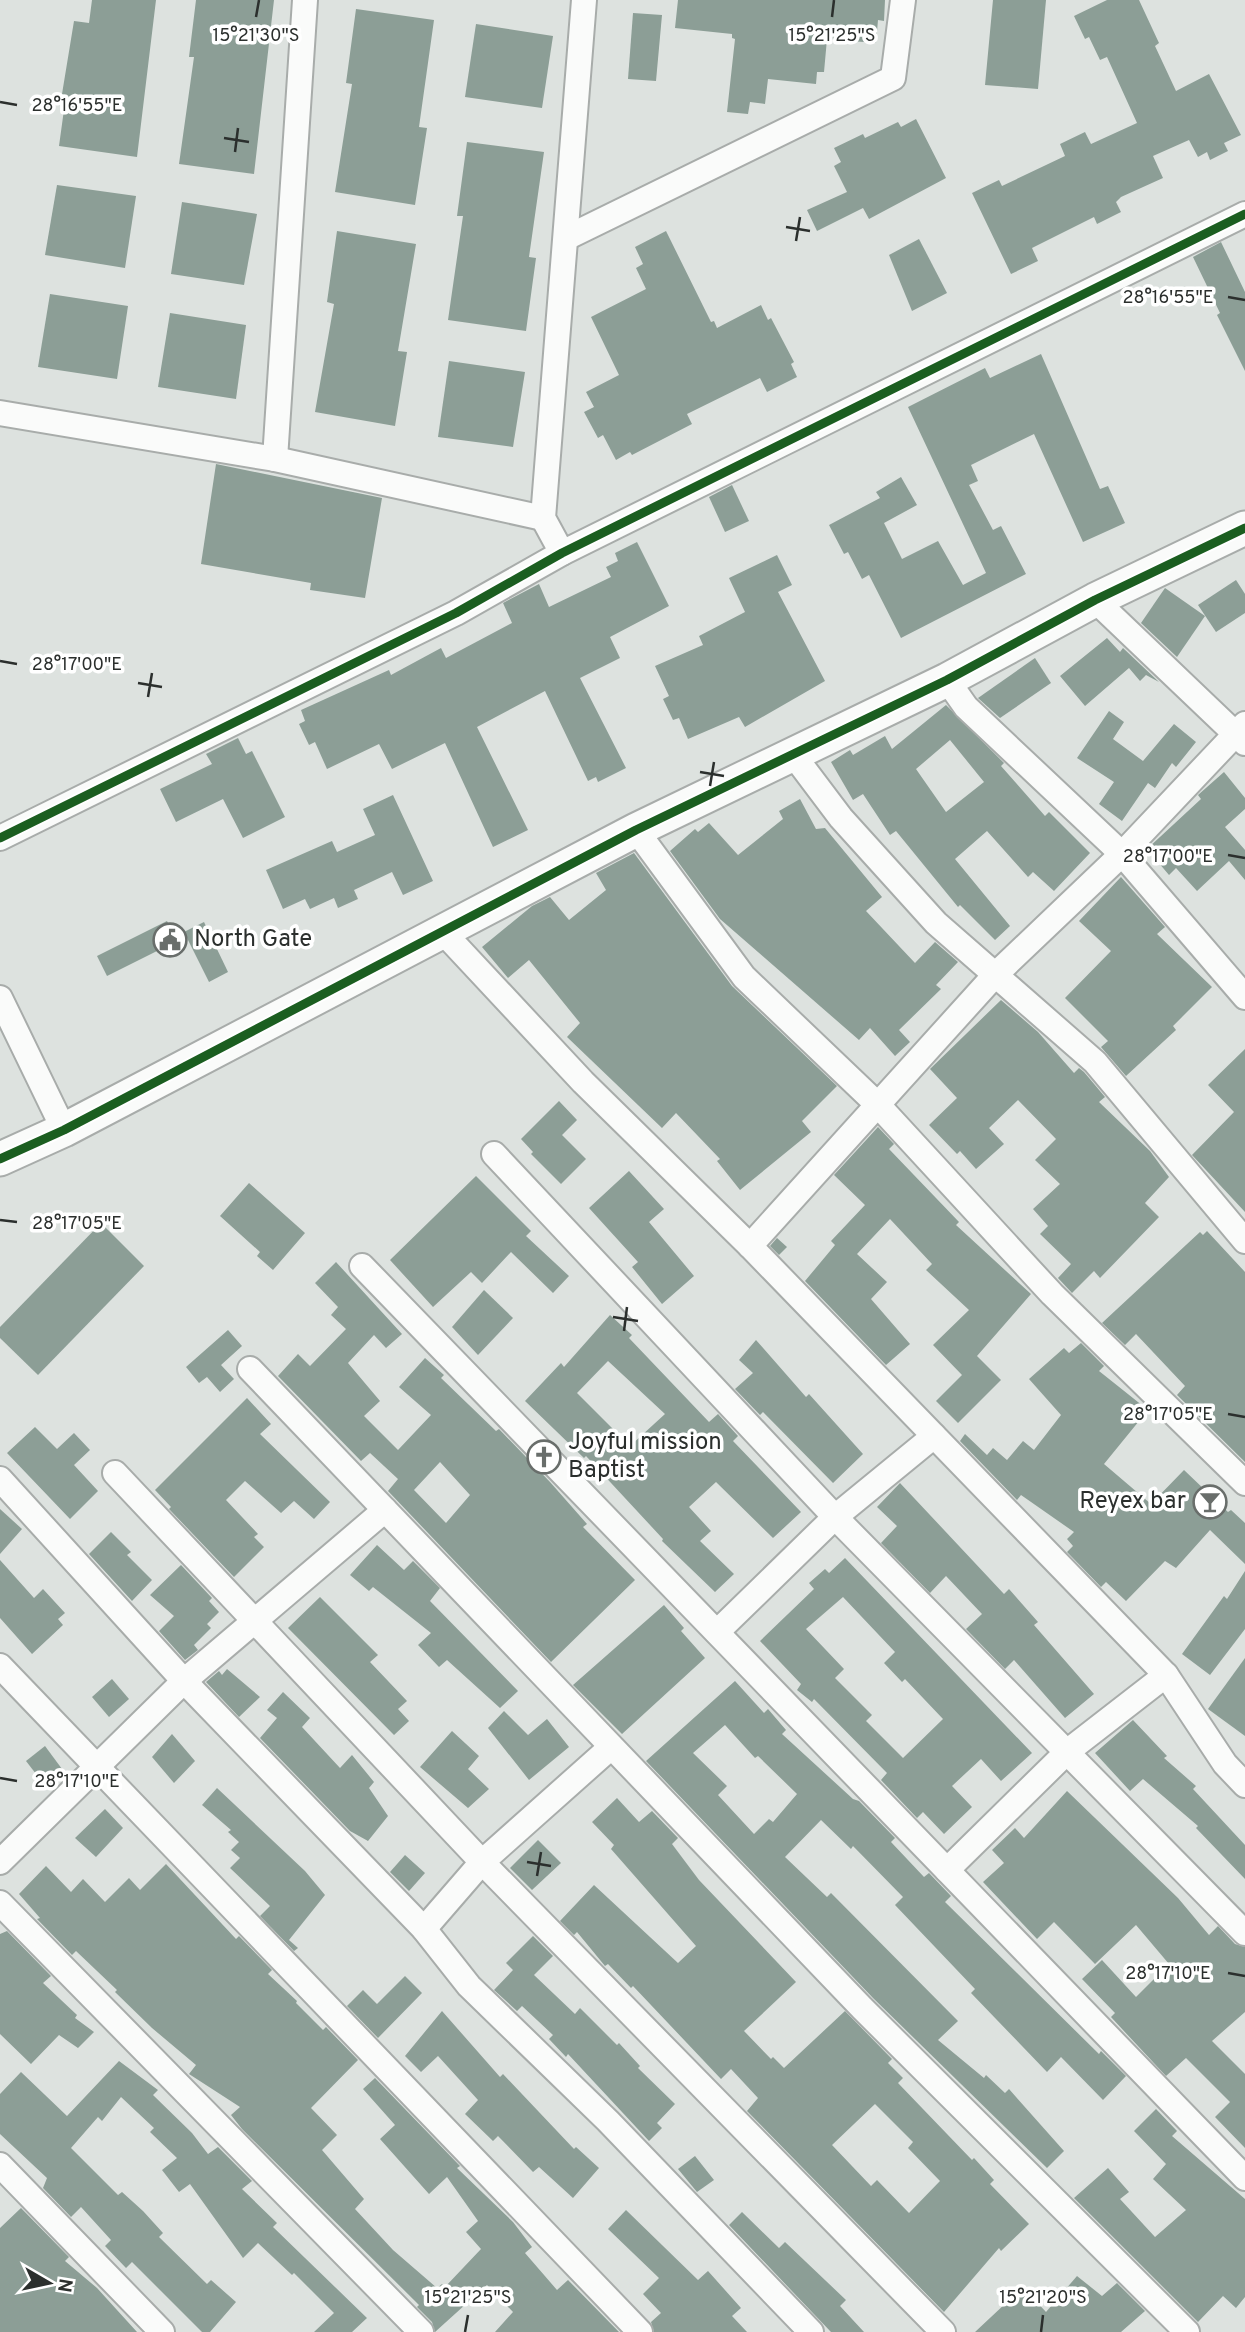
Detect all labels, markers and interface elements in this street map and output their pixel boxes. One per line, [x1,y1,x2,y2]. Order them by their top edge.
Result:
text: 15°21'30"S [212,25,300,48]
text: 15°21'25"S [788,25,876,48]
text: 28°16'55"E [31,95,123,118]
text: 28°16'55"E [1122,287,1214,310]
text: 28°17'00"E [32,654,122,677]
text: 28°17'00"E [1123,846,1213,869]
public building icon: North Gate [151,921,189,959]
place label: North Gate [194,925,312,955]
text: 28°17'05"E [32,1213,122,1236]
text: 28°17'05"E [1123,1404,1213,1427]
place label: Joyful mission Baptist [568,1428,722,1486]
church icon: Joyful mission Baptist [525,1438,563,1476]
bar icon: Reyex bar [1191,1483,1229,1521]
place label: Reyex bar [1079,1487,1186,1517]
text: 28°17'10"E [34,1771,120,1794]
text: 28°17'10"E [1125,1963,1211,1986]
north arrow [14,2248,84,2318]
text: N [51,2277,77,2294]
text: 15°21'25"S [424,2287,512,2310]
text: 15°21'20"S [999,2287,1087,2310]

